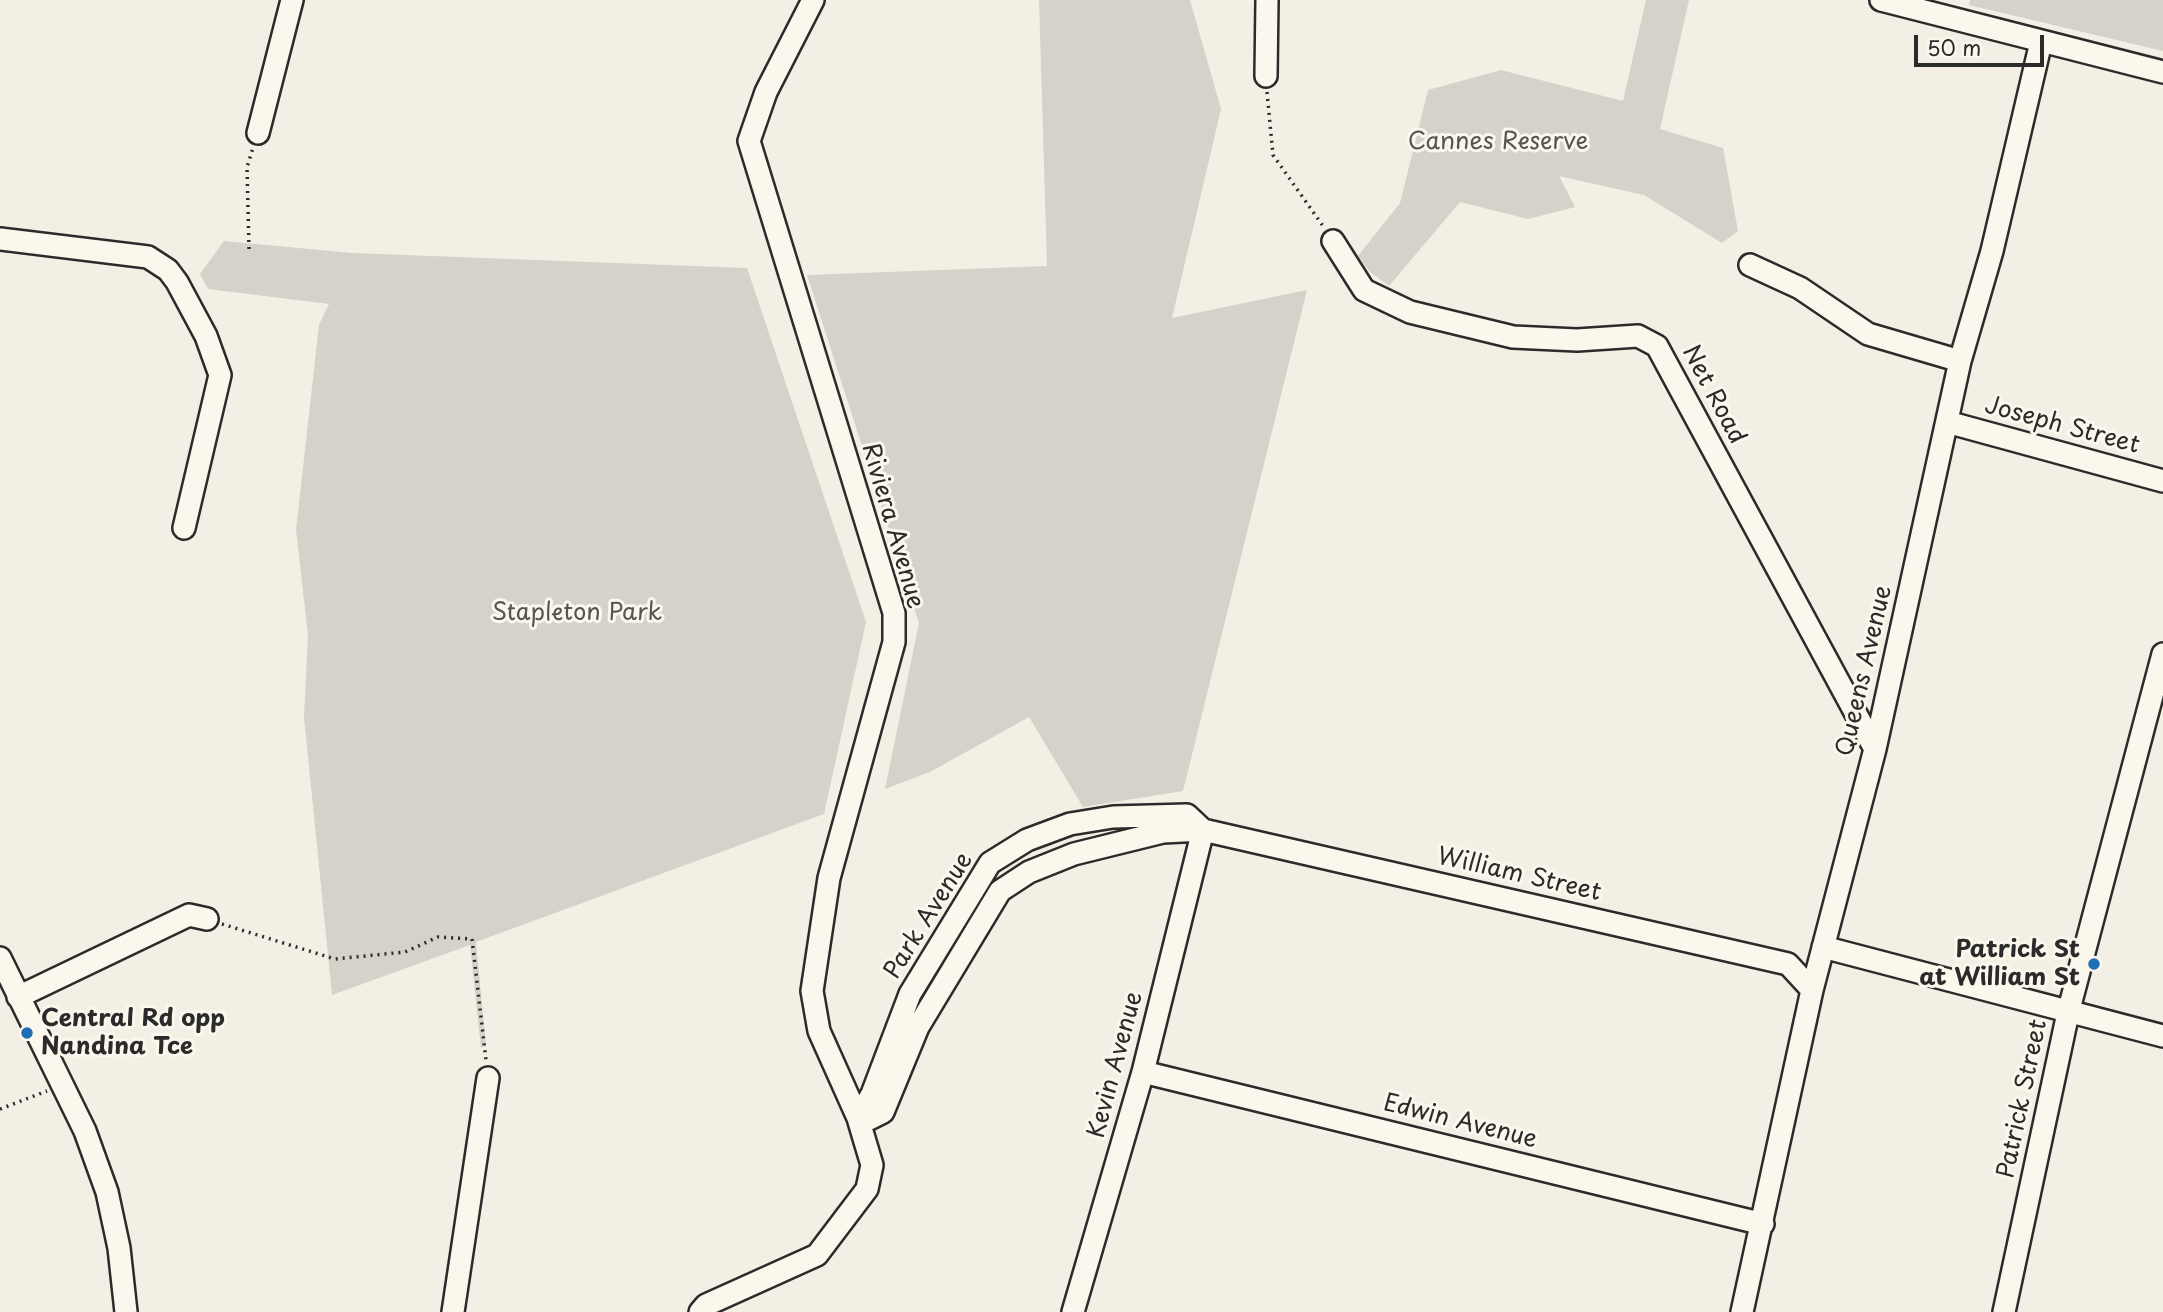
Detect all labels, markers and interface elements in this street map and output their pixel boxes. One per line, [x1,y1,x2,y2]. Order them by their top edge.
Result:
scale bar [1918,21,2048,65]
text: 50 m [1927,31,1981,63]
park label: Cannes Reserve [1408,128,1588,156]
street label: Net Road [1675,341,1751,449]
street label: Joseph Street [1981,392,2143,460]
street label: Riviera Avenue [855,440,929,612]
street label: Queens Avenue [1831,583,1899,759]
park label: Stapleton Park [492,599,662,627]
street label: William Street [1434,842,1604,908]
street label: Park Avenue [879,847,979,985]
place label: Patrick St at William St [1919,936,2080,992]
marker: Patrick St at William St [2086,956,2102,972]
street label: Kevin Avenue [1083,989,1149,1141]
place label: Central Rd opp Nandina Tce [41,1005,225,1061]
street label: Patrick Street [1992,1017,2054,1181]
marker: Central Rd opp Nandina Tce [19,1025,35,1041]
street label: Edwin Avenue [1380,1089,1540,1155]

